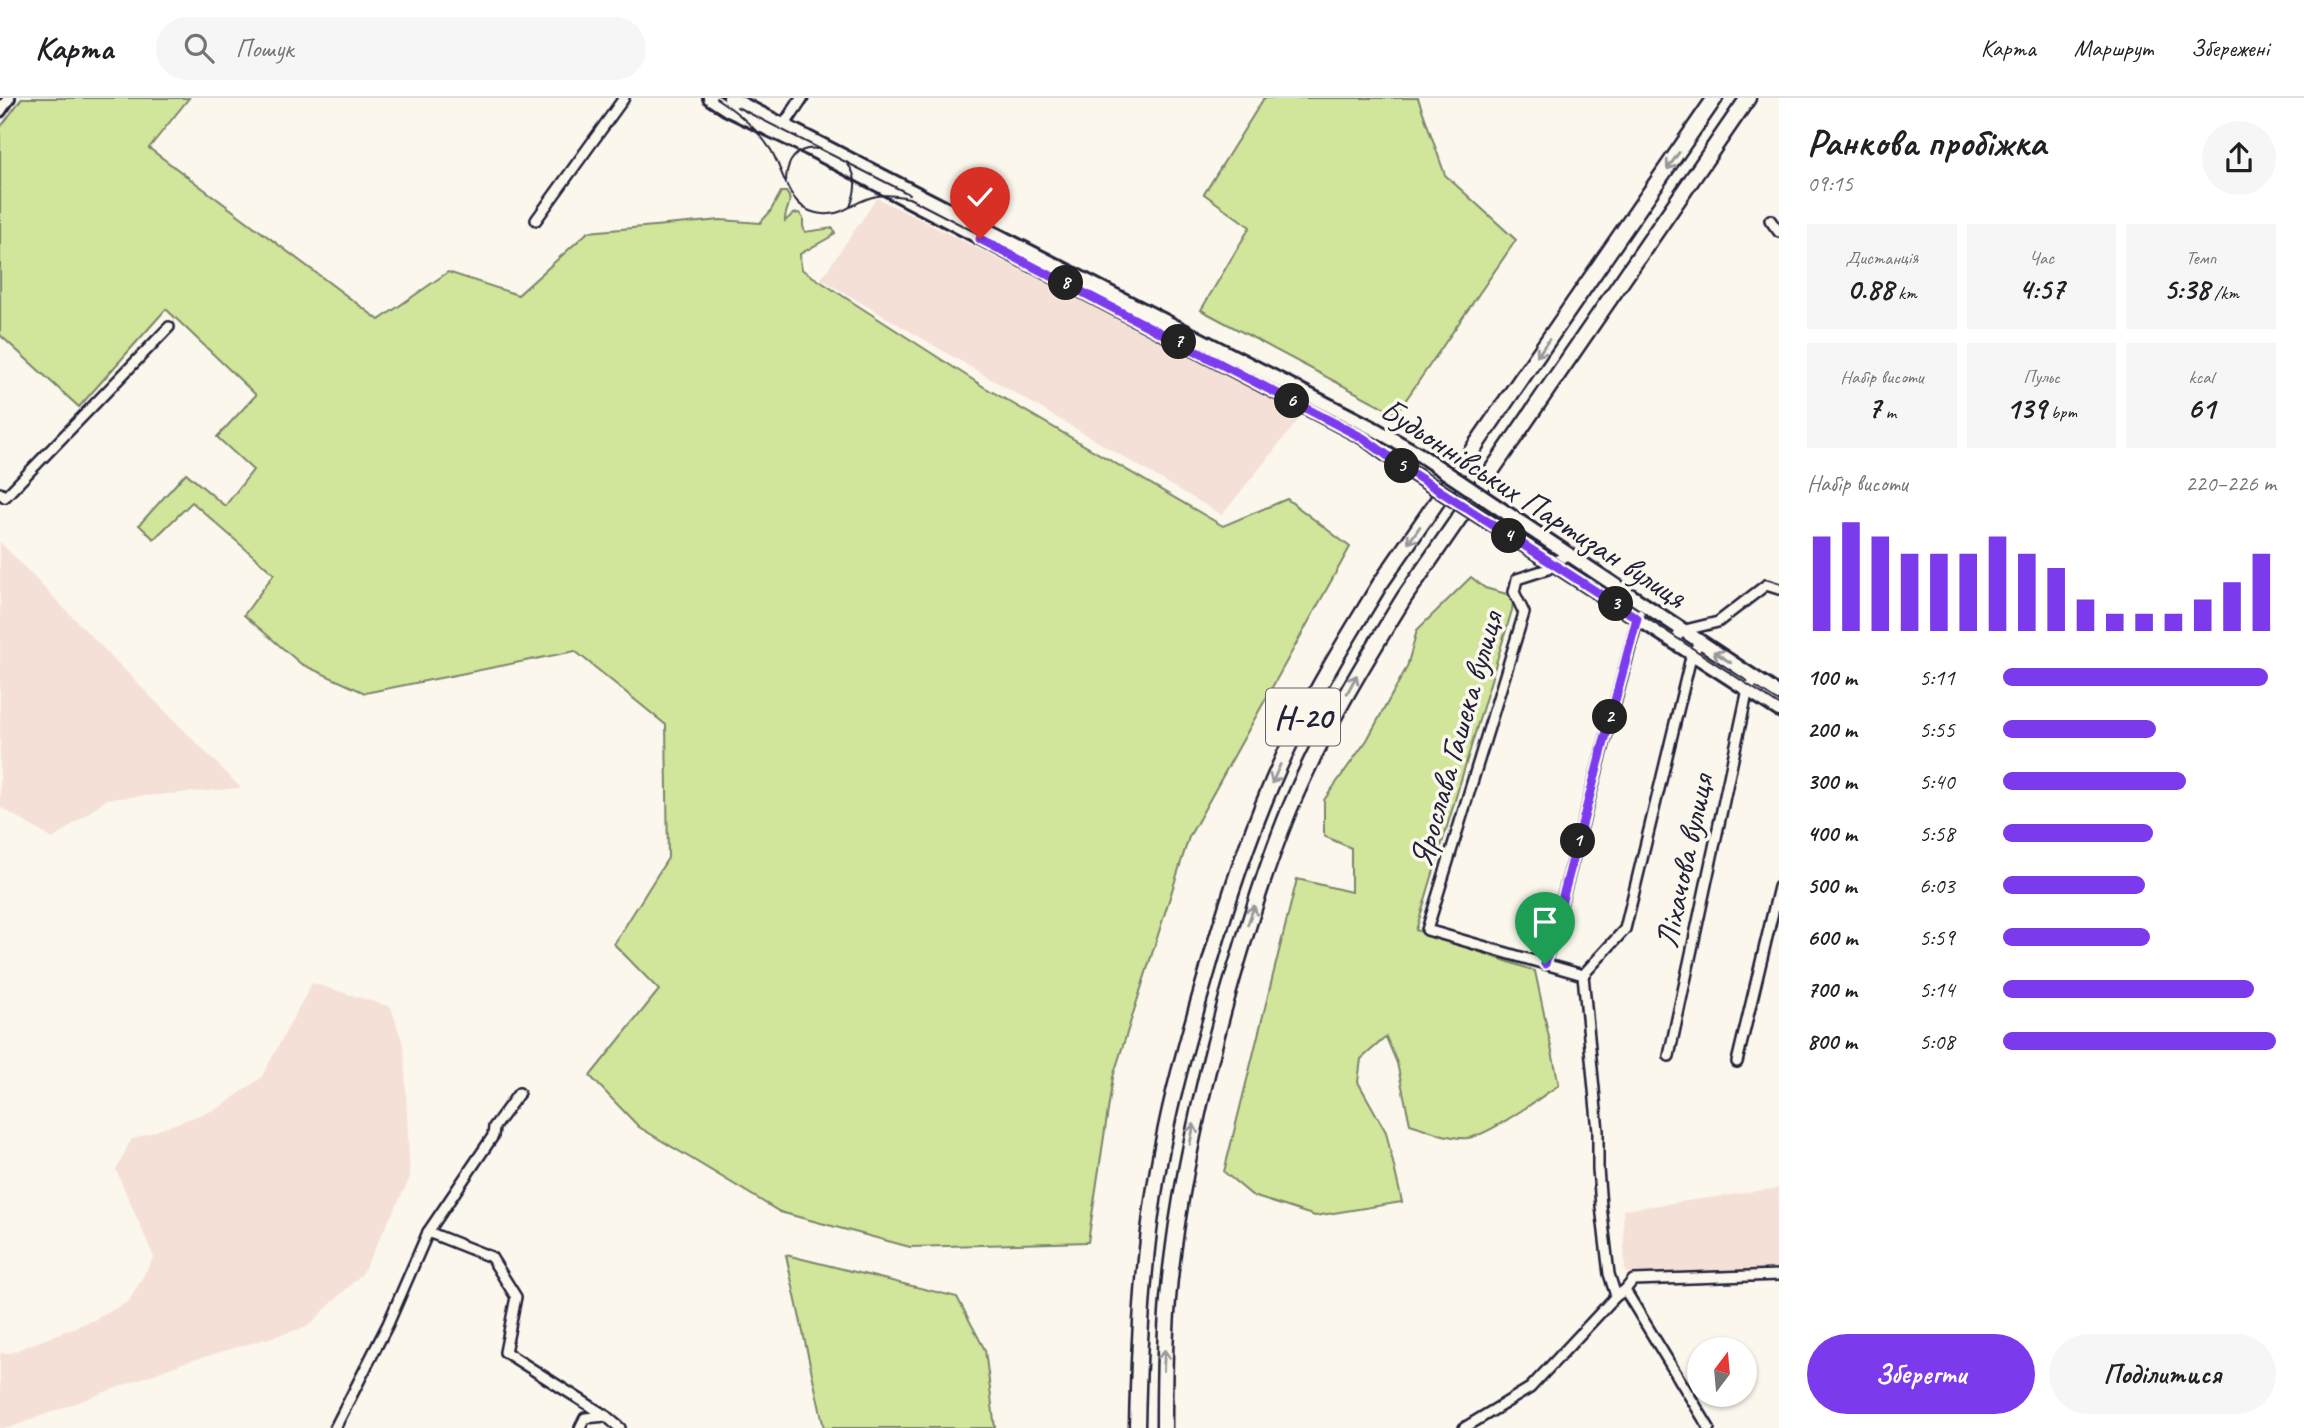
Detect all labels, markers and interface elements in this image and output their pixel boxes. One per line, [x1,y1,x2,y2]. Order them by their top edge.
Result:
search box [156,17,646,80]
text: Карта [35,27,114,69]
icon: search [180,29,218,67]
text: Пошук [236,32,294,65]
text: Карта [1981,33,2036,63]
text: Маршрут [2074,33,2153,63]
text: Збережені [2191,33,2269,63]
text: Ранкова пробіжка [1807,119,2046,166]
button: share [2202,121,2276,195]
one-way arrow [1666,150,1680,170]
pin [950,167,1010,239]
text: 09:15 [1807,169,1853,198]
icon: check [961,178,999,216]
text: Дистанція [1846,246,1918,270]
text: Час [2029,246,2054,270]
text: Темп [2186,246,2216,270]
pin: 8 [1048,266,1084,300]
text: 8 [1061,270,1070,294]
text: 0.88 [1847,270,1893,308]
text: 4:57 [2019,270,2064,308]
text: 5:38 [2163,270,2209,308]
text: km [1893,281,1917,305]
text: /km [2209,281,2239,305]
pin: 7 [1162,324,1196,360]
text: 7 [1174,329,1183,353]
one-way arrow [1536,337,1550,357]
text: Набір висоти [1840,365,1923,389]
text: Пульс [2023,365,2060,389]
text: kcal [2189,365,2214,389]
pin: 6 [1274,384,1310,418]
text: 6 [1287,388,1296,412]
street label: Будьоннівських Партизан вулиця [1373,388,1695,618]
text: 7 [1868,389,1881,427]
text: 139 [2006,389,2046,427]
text: 61 [2187,389,2215,427]
text: m [1881,400,1896,424]
text: bpm [2046,400,2077,424]
pin: 5 [1384,448,1420,484]
text: 5 [1397,453,1406,477]
text: Набір висоти [1807,469,1907,498]
text: 220–226 m [2185,469,2276,498]
pin: 4 [1492,518,1526,554]
text: 4 [1504,523,1513,547]
one-way arrow [1407,525,1421,544]
pin: 3 [1598,587,1634,622]
text: 3 [1611,591,1620,615]
street label: Ярослава Гашека вулиця [1399,604,1513,872]
one-way arrow [1713,650,1732,665]
text: 100 m [1807,663,1857,692]
text: 5:11 [1919,663,1955,692]
one-way arrow [1345,675,1359,695]
road number: Н-20 [1266,688,1340,746]
pin: 2 [1592,700,1628,734]
text: 2 [1605,704,1614,728]
text: 200 m [1807,715,1857,744]
text: 5:55 [1919,715,1955,744]
one-way arrow [1269,763,1282,784]
text: 300 m [1807,767,1857,796]
text: 5:40 [1919,767,1955,796]
street label: Ліхачова вулиця [1645,768,1723,952]
text: 400 m [1807,819,1857,848]
text: 5:58 [1919,819,1955,848]
pin: 1 [1560,824,1596,858]
text: 1 [1573,828,1582,852]
text: 500 m [1807,871,1856,900]
text: 6:03 [1919,871,1955,900]
pin [1515,892,1575,964]
icon: arrive [1526,903,1564,941]
one-way arrow [1246,904,1258,926]
text: 600 m [1807,923,1857,952]
text: 5:59 [1919,923,1955,952]
text: 700 m [1807,975,1857,1004]
text: 5:14 [1919,975,1955,1004]
text: 800 m [1807,1027,1857,1056]
text: 5:08 [1919,1027,1955,1056]
one-way arrow [1186,1123,1200,1146]
button: Зберегти [1807,1334,2035,1414]
button: Поділитися [2049,1334,2276,1414]
north arrow [1687,1337,1757,1407]
map controls [1687,1337,1757,1407]
one-way arrow [1158,1349,1171,1372]

